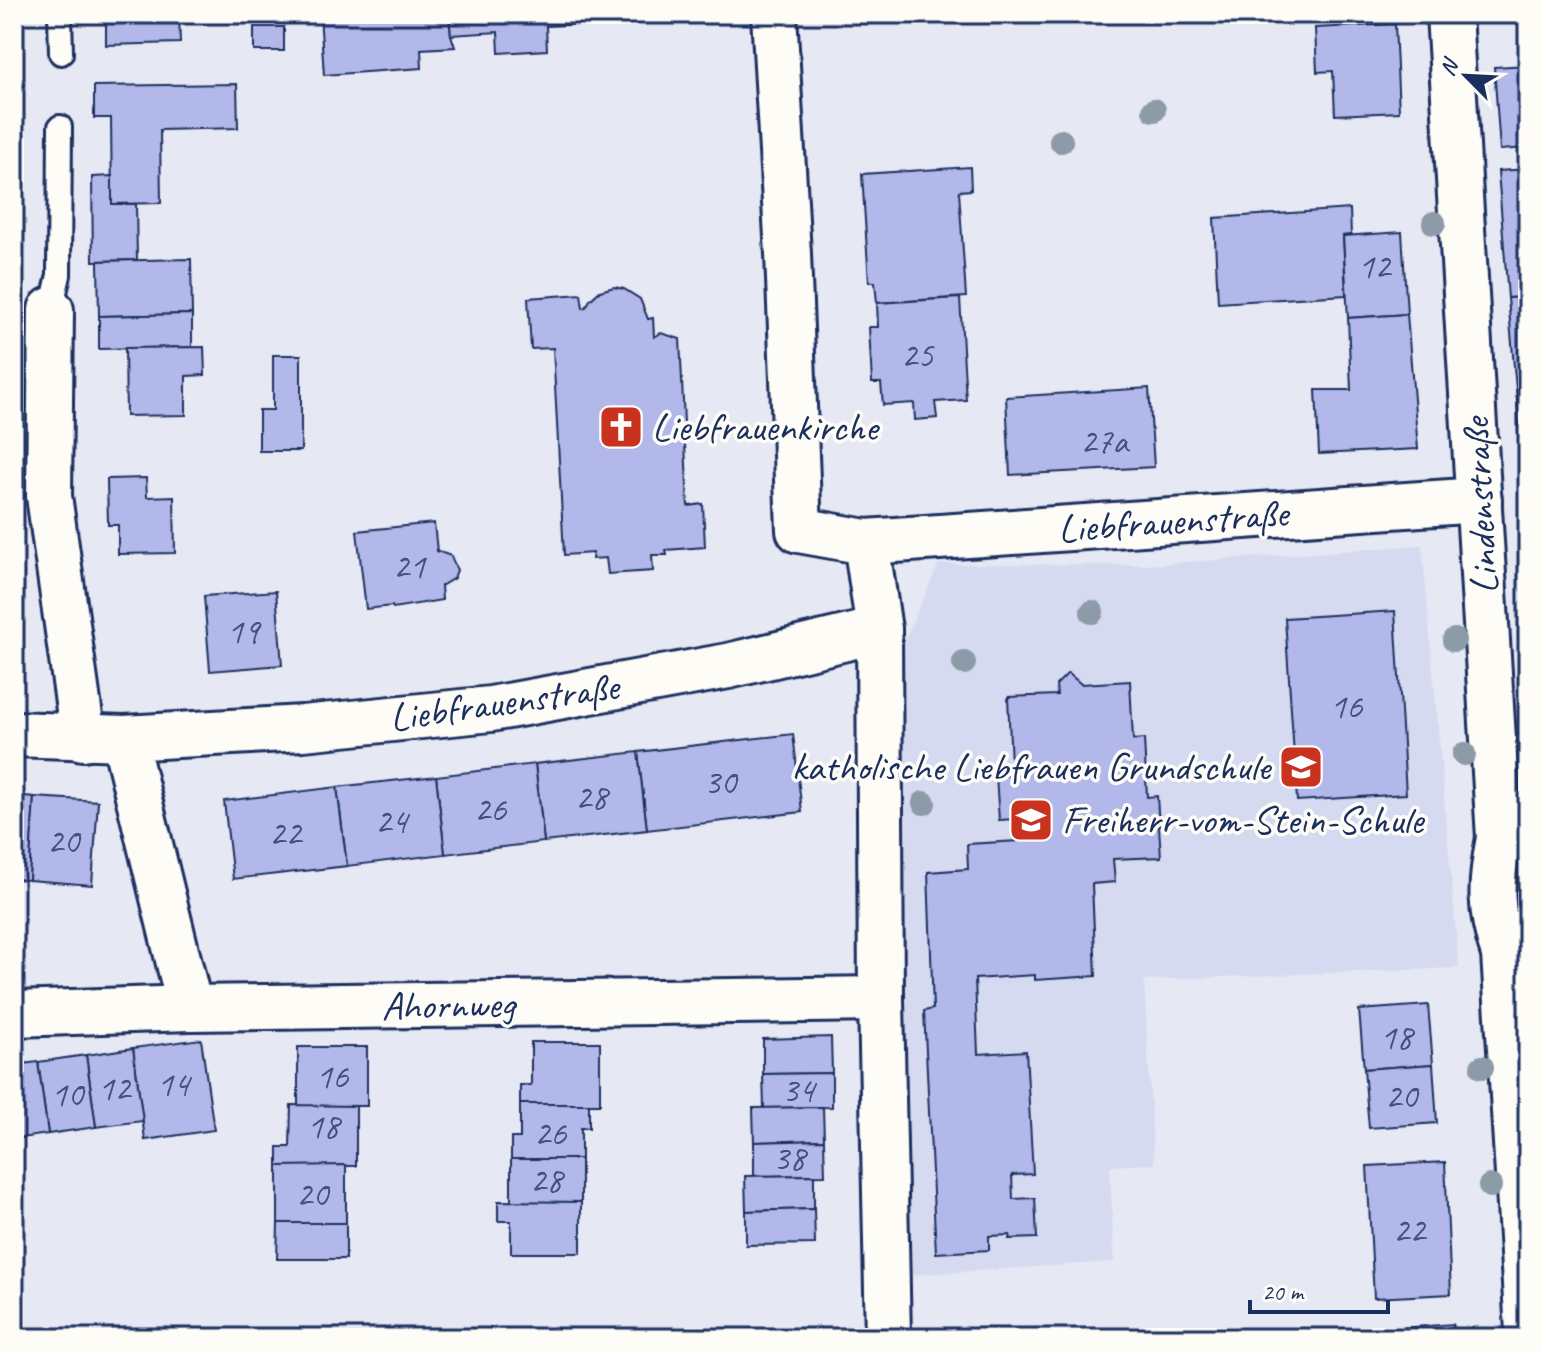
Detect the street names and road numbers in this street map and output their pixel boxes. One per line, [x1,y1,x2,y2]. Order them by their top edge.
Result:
street label: Lindenstraße [1450,414,1510,595]
street label: Liebfrauenstraße [1056,488,1293,554]
street label: Liebfrauenstraße [387,661,624,743]
street label: Ahornweg [381,979,518,1031]

